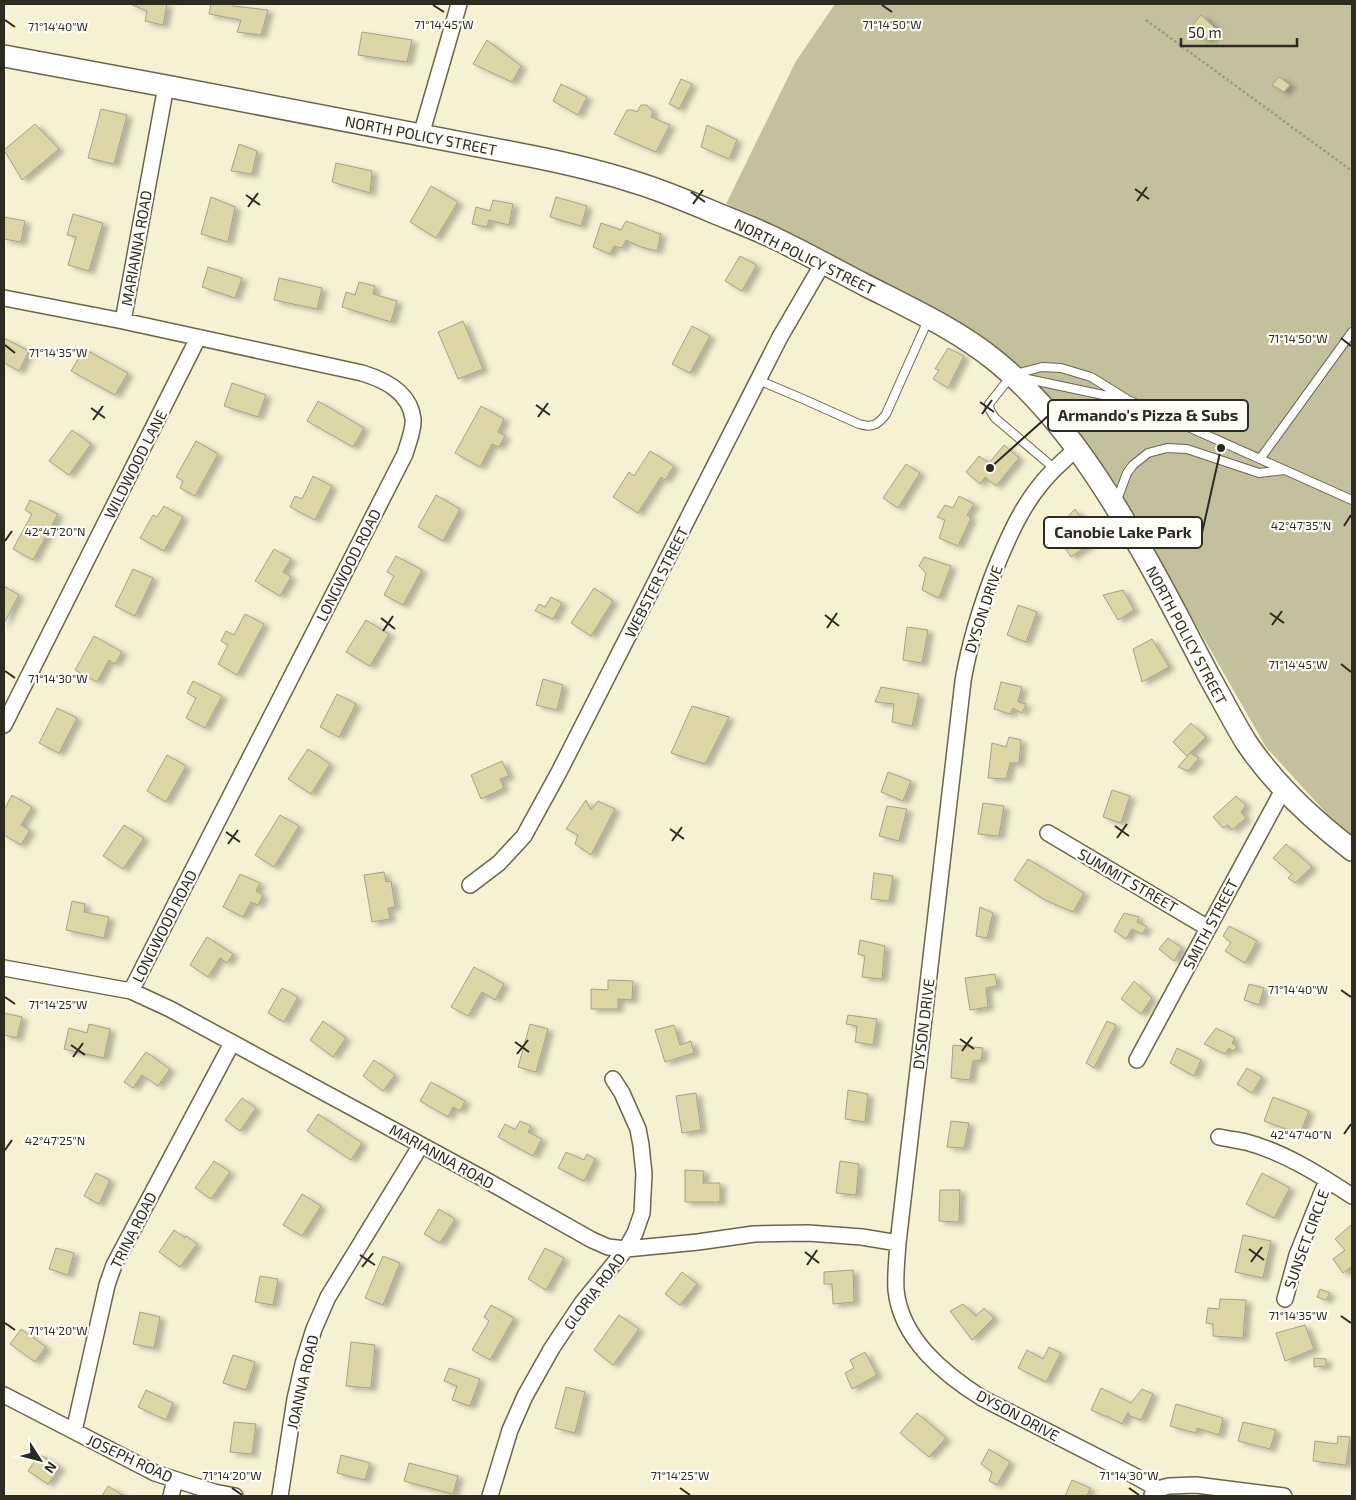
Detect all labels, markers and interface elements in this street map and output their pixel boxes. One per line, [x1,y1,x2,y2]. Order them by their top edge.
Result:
scale bar [1181,15,1297,47]
text: 71°14'45"W [414,17,474,31]
text: 71°14'50"W [862,17,922,31]
text: 71°14'40"W [28,19,88,33]
text: 50 m [1188,23,1222,41]
street label: NORTH POLICY STREET [344,111,499,159]
street label: MARIANNA ROAD [117,189,155,307]
street label: NORTH POLICY STREET [732,214,879,298]
text: 71°14'50"W [1268,331,1328,345]
text: 71°14'35"W [29,345,87,359]
callout: Armando's Pizza & Subs [1048,400,1248,431]
text: Armando's Pizza & Subs [1058,405,1238,424]
street label: WILDWOOD LANE [100,407,170,521]
street label: LONGWOOD ROAD [312,506,384,624]
callout: Canobie Lake Park [1044,517,1202,548]
text: 42°47'35"N [1271,518,1331,532]
text: Canobie Lake Park [1054,522,1192,541]
street label: WEBSTER STREET [620,523,692,640]
text: 42°47'20"N [24,524,86,538]
street label: DYSON DRIVE [960,563,1006,655]
street label: NORTH POLICY STREET [1143,563,1231,708]
text: 71°14'45"W [1268,657,1328,671]
text: 71°14'30"W [28,671,88,685]
street label: SUMMIT STREET [1075,844,1181,916]
street label: LONGWOOD ROAD [128,867,200,985]
street label: SMITH STREET [1179,876,1241,972]
street label: DYSON DRIVE [909,978,937,1070]
text: 71°14'40"W [1268,982,1328,996]
text: 71°14'25"W [29,997,87,1011]
street label: MARIANNA ROAD [386,1120,498,1192]
text: 42°47'40"N [1270,1127,1332,1141]
text: 42°47'25"N [25,1133,85,1147]
street label: SUNSET CIRCLE [1280,1187,1332,1291]
street label: TRINA ROAD [106,1189,160,1271]
street label: GLORIA ROAD [559,1249,629,1333]
text: 71°14'35"W [1269,1308,1327,1322]
text: 71°14'20"W [28,1323,88,1337]
street label: JOANNA ROAD [282,1333,322,1431]
street label: DYSON DRIVE [973,1386,1063,1444]
street label: JOSEPH ROAD [84,1430,176,1486]
north arrow [15,1435,65,1485]
text: N [41,1459,61,1477]
text: 71°14'20"W [202,1468,262,1482]
text: 71°14'25"W [651,1468,709,1482]
text: 71°14'30"W [1099,1468,1159,1482]

